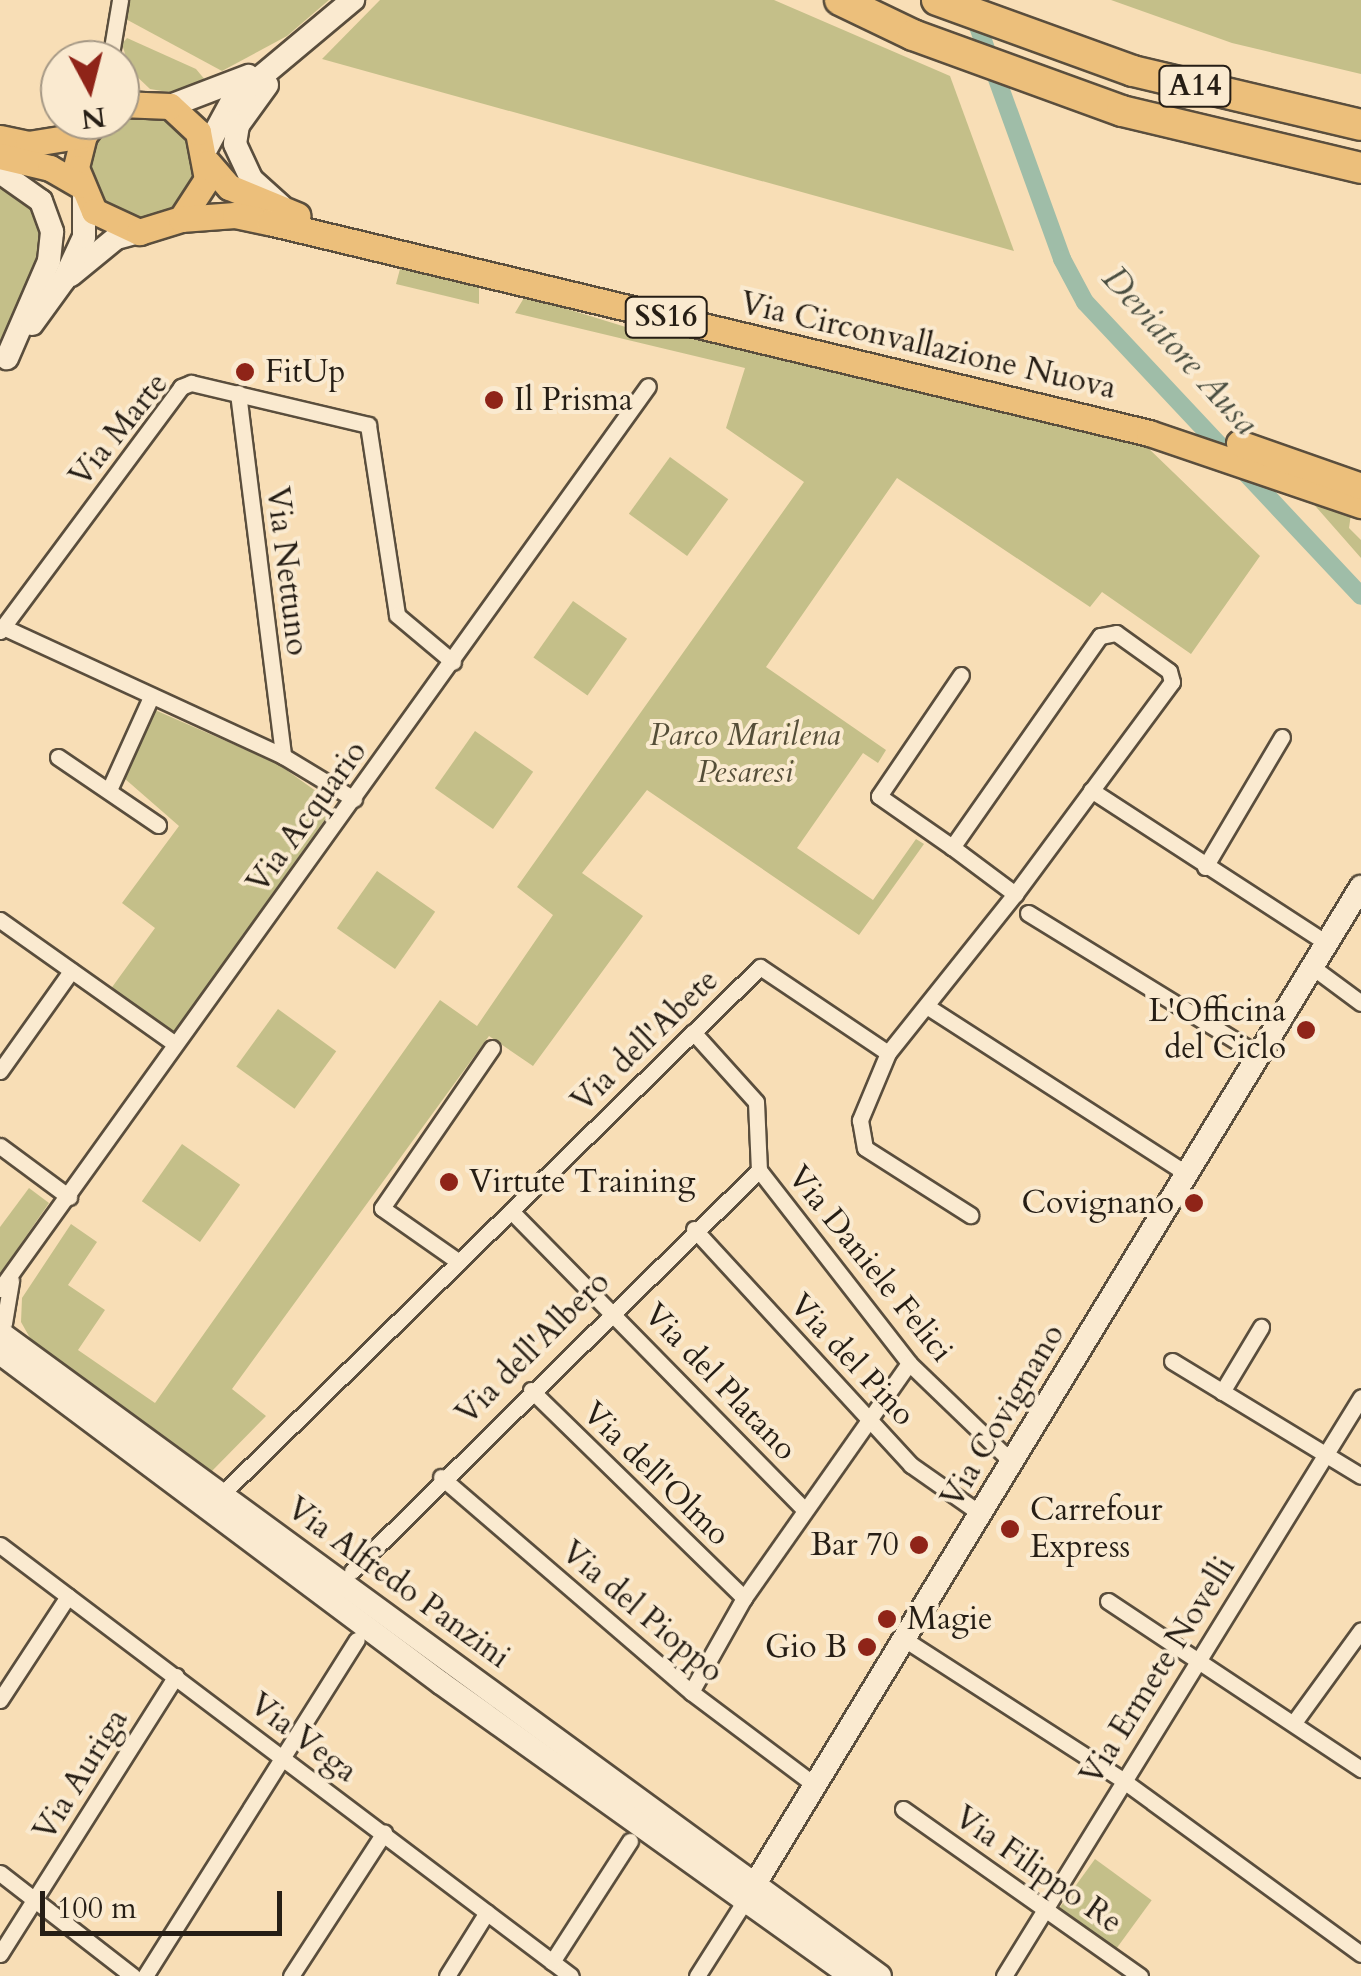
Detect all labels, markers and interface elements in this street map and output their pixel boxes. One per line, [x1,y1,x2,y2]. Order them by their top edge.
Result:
north arrow [40,40,140,140]
road number: A14 [1158,61,1232,111]
text: N [79,97,108,138]
water label: Deviatore Ausa [1093,258,1267,444]
street label: Via Circonvallazione Nuova [736,284,1120,408]
road number: SS16 [624,292,708,342]
place label: FitUp [265,353,346,391]
marker: FitUp [234,361,256,383]
street label: Via Marte [62,365,176,495]
place label: Il Prisma [514,381,633,419]
marker: Il Prisma [483,389,505,411]
street label: Via Nettuno [258,484,316,658]
park label: Parco Marilena Pesaresi [649,717,841,792]
street label: Via Acquario [239,733,375,901]
street label: Via dell'Abete [564,961,726,1121]
place label: L'Officina del Ciclo [1148,993,1286,1068]
marker: L'Officina del Ciclo [1295,1019,1317,1041]
street label: Via Daniele Felici [779,1158,961,1370]
place label: Virtute Training [469,1163,695,1201]
marker: Virtute Training [438,1171,460,1193]
place label: Covignano [1022,1184,1174,1222]
marker: Covignano [1183,1192,1205,1214]
street label: Via dell'Albero [448,1263,618,1433]
street label: Via del Pino [781,1286,923,1434]
street label: Via del Platano [635,1295,805,1469]
street label: Via Covignano [933,1317,1073,1515]
street label: Via dell'Olmo [574,1394,738,1554]
street label: Via Alfredo Panzini [279,1489,517,1677]
place label: Carrefour Express [1030,1492,1162,1567]
marker: Carrefour Express [999,1518,1021,1540]
place label: Bar 70 [810,1526,899,1564]
street label: Via del Pioppo [553,1533,731,1691]
marker: Bar 70 [908,1534,930,1556]
street label: Via Ermete Novelli [1072,1550,1244,1792]
place label: Magie [907,1600,992,1638]
marker: Magie [876,1608,898,1630]
place label: Gio B [765,1628,847,1666]
marker: Gio B [856,1636,878,1658]
street label: Via Vega [242,1685,364,1791]
street label: Via Auriga [26,1702,136,1848]
street label: Via Filippo Re [947,1798,1129,1942]
scale bar [45,1871,288,1933]
text: 100 m [57,1888,137,1929]

